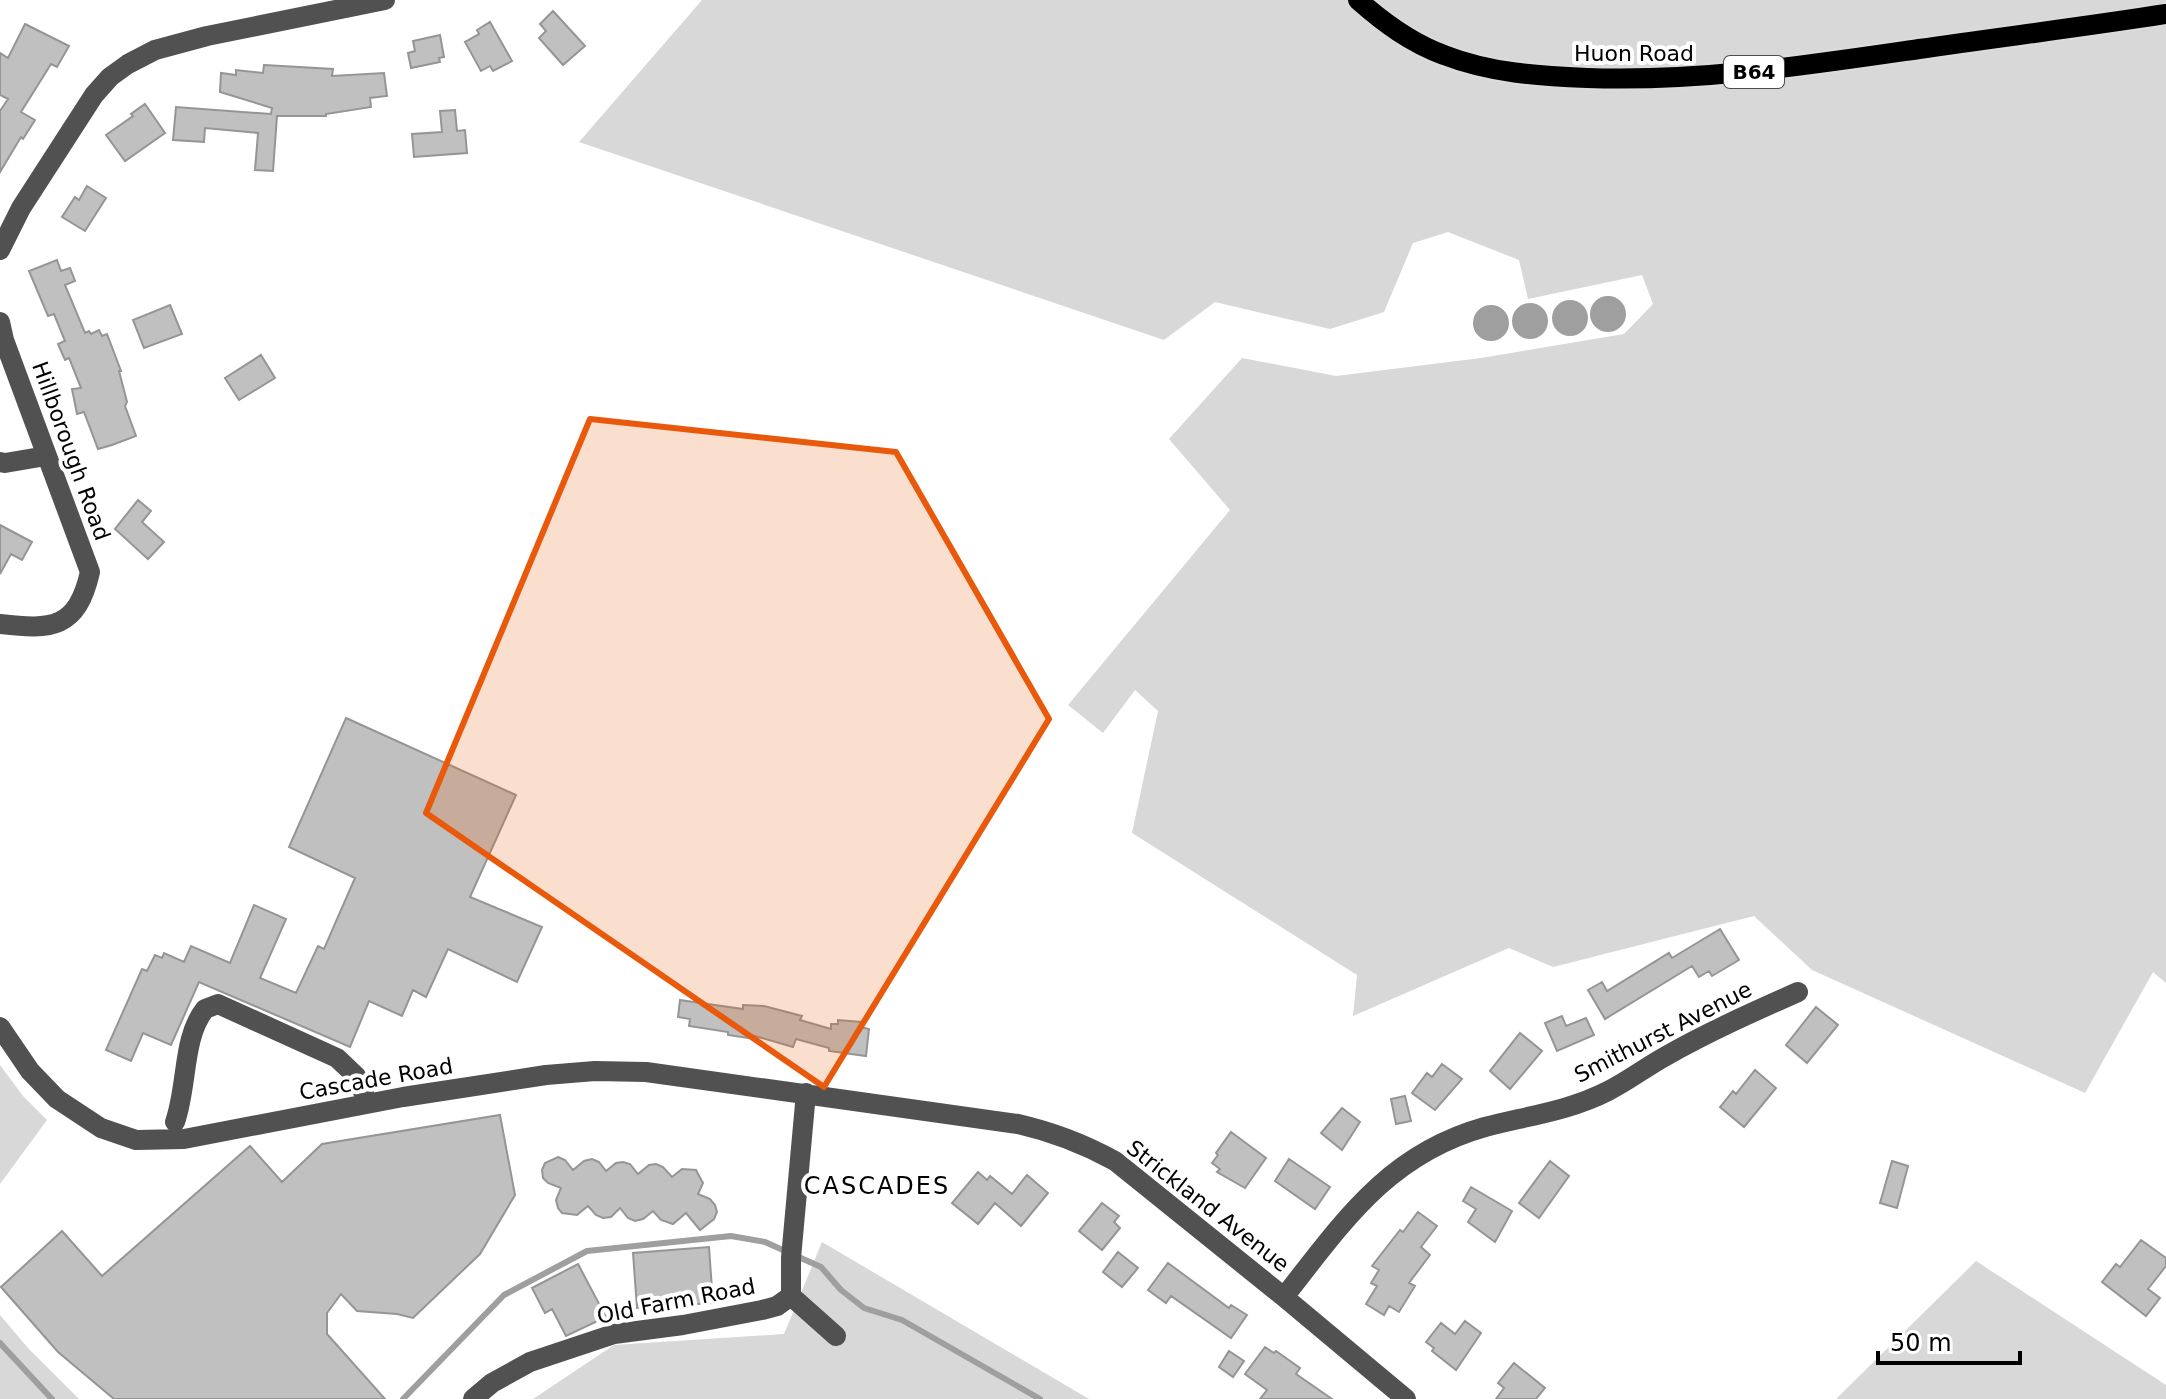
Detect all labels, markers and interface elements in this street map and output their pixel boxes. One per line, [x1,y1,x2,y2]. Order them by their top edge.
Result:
street label: Huon Road [1574,41,1694,66]
road number: B64 [1724,56,1784,88]
street label: Hillborough Road [27,358,115,544]
street label: Smithurst Avenue [1570,976,1756,1088]
street label: Cascade Road [297,1053,455,1105]
street label: Strickland Avenue [1122,1135,1294,1277]
district label: CASCADES [804,1172,950,1200]
street label: Old Farm Road [595,1273,757,1329]
scale bar [1878,1315,2020,1365]
text: 50 m [1890,1329,1952,1357]

